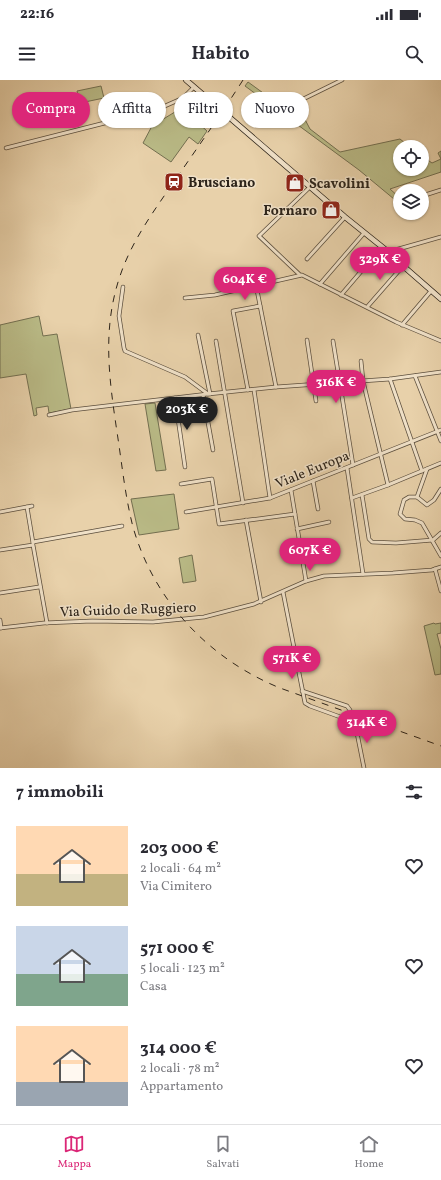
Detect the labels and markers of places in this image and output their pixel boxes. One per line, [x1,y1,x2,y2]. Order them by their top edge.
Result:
station icon: Brusciano [163,171,185,193]
shop icon: Scavolini [284,172,306,194]
place label: Brusciano [188,174,255,193]
place label: Scavolini [309,175,370,194]
shop icon: Fornaro [320,199,342,221]
place label: Fornaro [263,202,317,221]
pin: 329K € [347,247,413,281]
pin: 604K € [212,267,278,301]
pin: 316K € [303,370,369,404]
pin: 203K € [154,397,220,431]
pin: 607K € [277,538,343,572]
pin: 571K € [259,646,325,680]
pin: 314K € [334,710,400,744]

